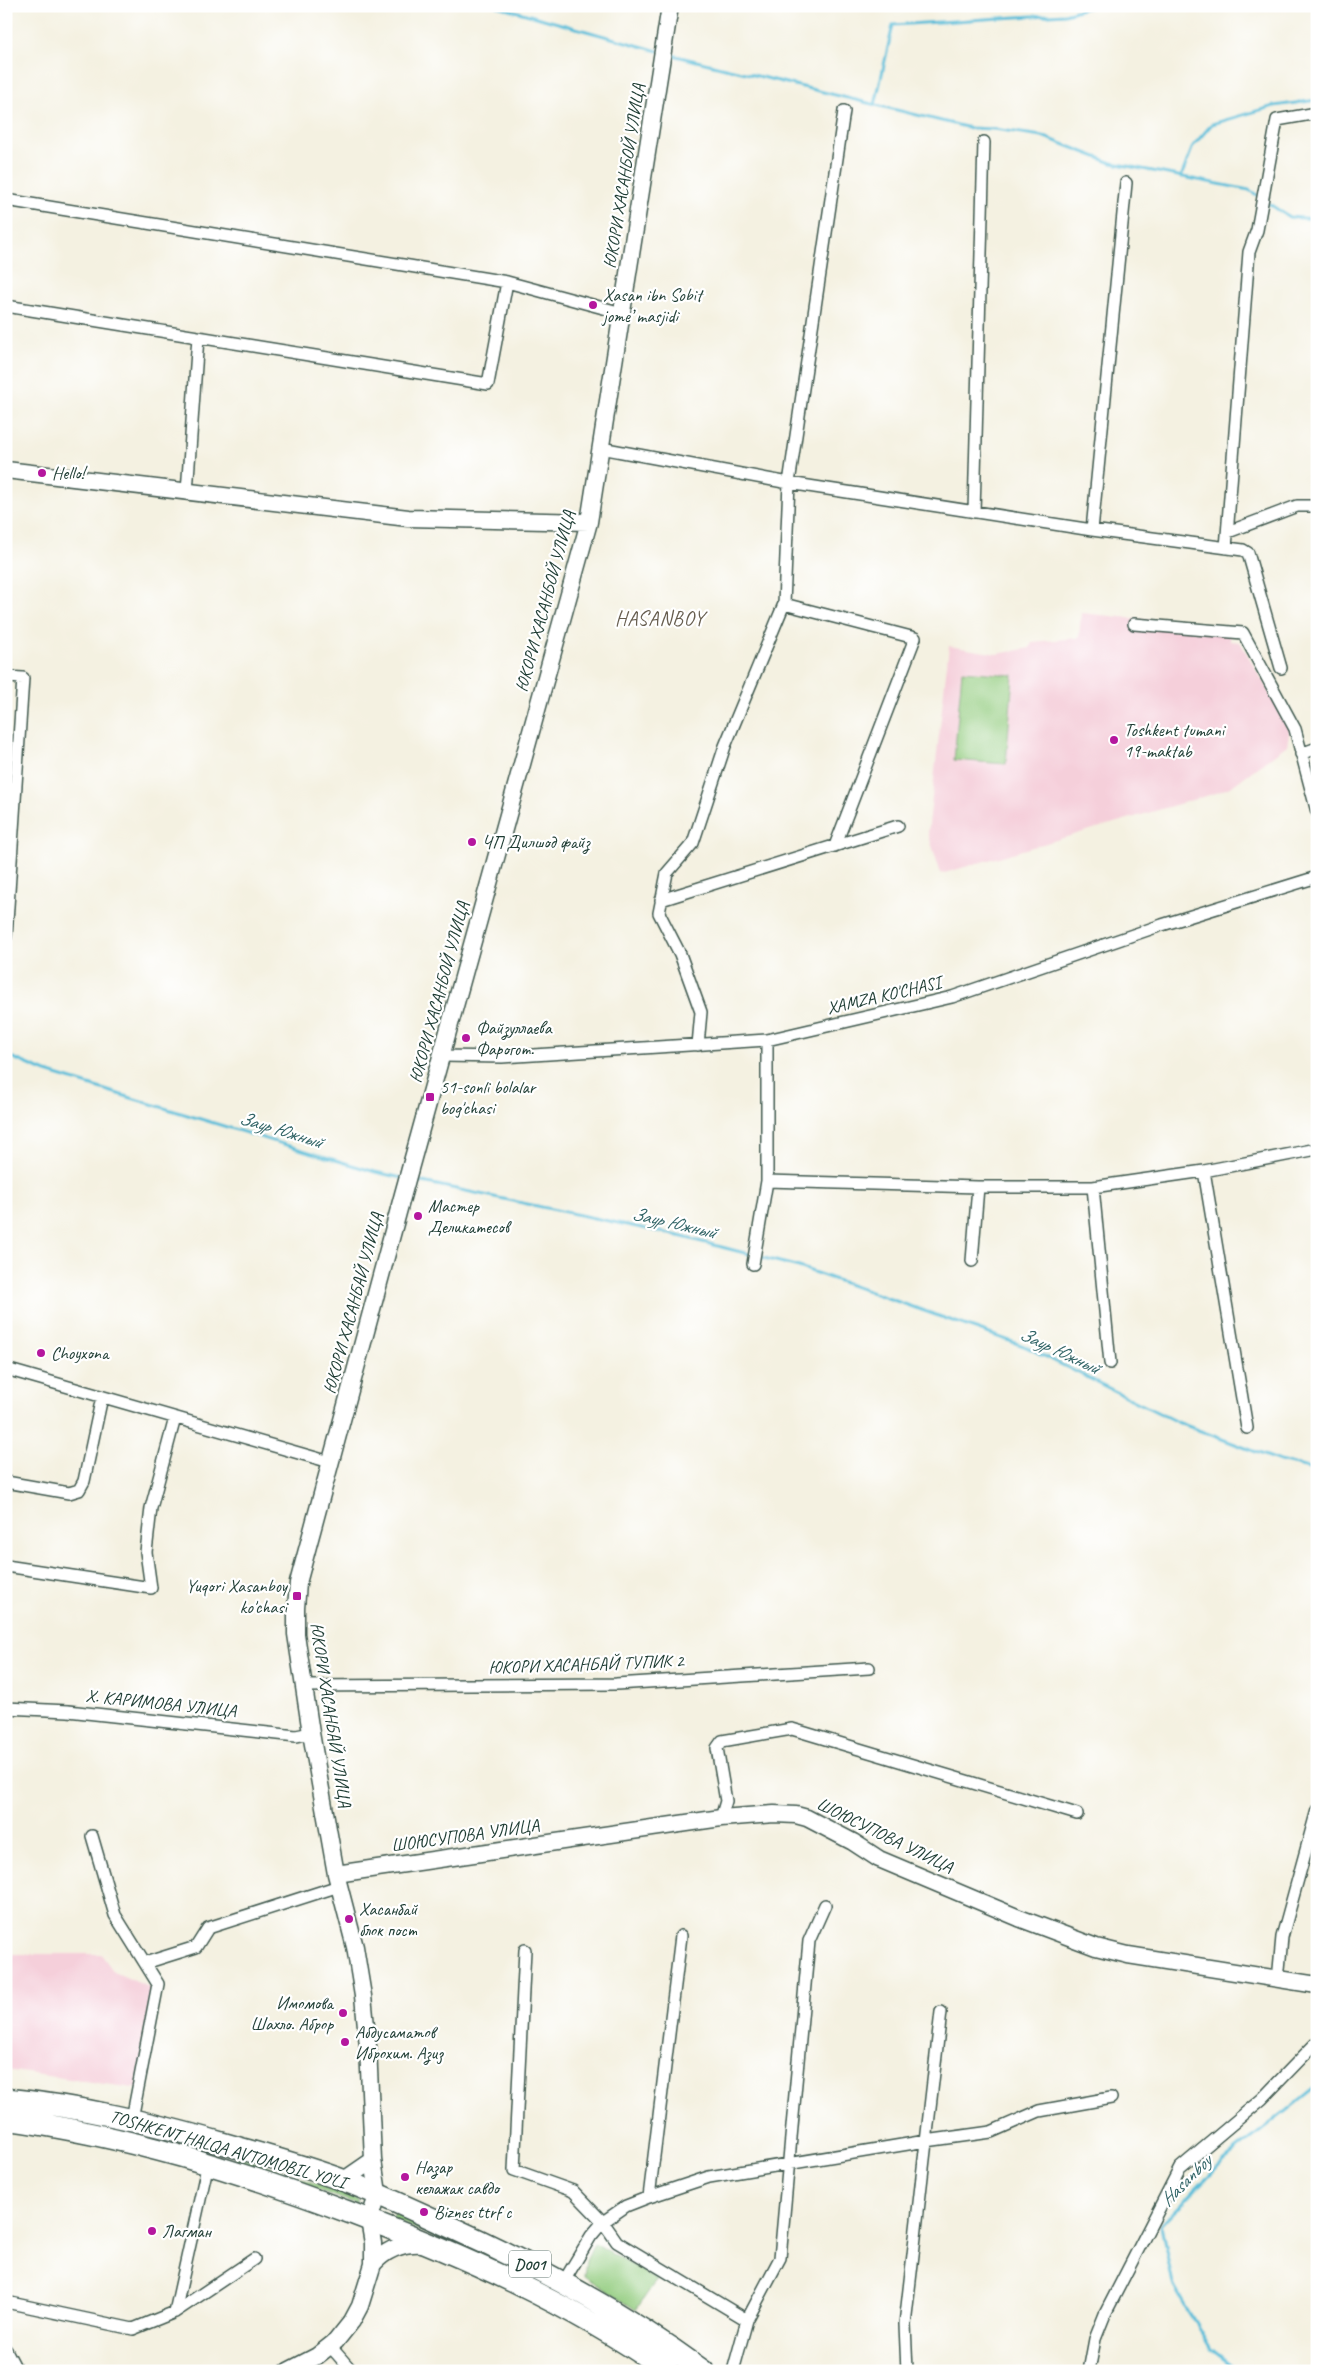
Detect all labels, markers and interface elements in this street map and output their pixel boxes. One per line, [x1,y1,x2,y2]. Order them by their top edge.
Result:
street label: ЮКОРИ ХАСАНБОЙ УЛИЦА [599,81,650,270]
place label: Xasan ibn Sobit jome’ masjidi [601,284,705,327]
marker: Xasan ibn Sobit jome’ masjidi [587,299,599,311]
place label: Hello! [52,462,89,484]
marker: Hello! [36,467,48,479]
street label: ЮКОРИ ХАСАНБОЙ УЛИЦА [510,507,580,694]
district label: HASANBOY [615,606,708,631]
place label: Toshkent tumani 19-maktab [1124,719,1227,762]
marker: Toshkent tumani 19-maktab [1108,734,1120,746]
place label: ЧП Дилшод файз [482,831,592,854]
marker: ЧП Дилшод файз [466,836,478,848]
street label: ЮКОРИ ХАСАНБОЙ УЛИЦА [404,898,474,1085]
street label: XAMZA KO'CHASI [825,970,947,1019]
place label: Файзуллаева Фарогот. [476,1017,553,1060]
marker: Файзуллаева Фарогот. [460,1032,472,1044]
place label: 51-sonli bolalar bog'chasi [440,1076,538,1119]
marker: 51-sonli bolalar bog'chasi [424,1091,436,1103]
water label: Заур Южный [236,1106,329,1155]
place label: Мастер Деликатесов [428,1195,512,1238]
water label: Заур Южный [629,1202,722,1245]
street label: ЮКОРИ ХАСАНБАЙ УЛИЦА [318,1209,388,1396]
marker: Мастер Деликатесов [412,1210,424,1222]
water label: Заур Южный [1016,1322,1107,1382]
place label: Choyxona [51,1342,110,1364]
marker: Choyxona [35,1347,47,1359]
place label: Yuqori Xasanboy ko'chasi [186,1575,290,1618]
marker: Yuqori Xasanboy ko'chasi [291,1590,303,1602]
street label: ЮКОРИ ХАСАНБАЙ УЛИЦА [306,1621,357,1810]
street label: ЮКОРИ ХАСАНБАЙ ТУПИК 2 [488,1650,686,1678]
street label: Х. КАРИМОВА УЛИЦА [85,1684,238,1722]
street label: ШОЮСУПОВА УЛИЦА [813,1792,958,1878]
street label: ШОЮСУПОВА УЛИЦА [390,1814,541,1856]
place label: Хасанбай блок пост [359,1898,419,1941]
marker: Хасанбай блок пост [343,1913,355,1925]
place label: Имомова Шахло. Аброр [250,1992,335,2035]
marker: Имомова Шахло. Аброр [337,2007,349,2019]
place label: Абдусаматов Иброхим. Азиз [355,2021,444,2065]
marker: Абдусаматов Иброхим. Азиз [339,2036,351,2048]
street label: TOSHKENT HALQA AVTOMOBIL YO'LI [107,2105,352,2194]
water label: Hasanboy [1155,2147,1219,2212]
place label: Назар келажак савдо [415,2156,501,2199]
marker: Назар келажак савдо [399,2171,411,2183]
place label: Biznes ttrf c [434,2201,512,2223]
marker: Biznes ttrf c [418,2206,430,2218]
place label: Лагман [162,2220,212,2242]
marker: Лагман [146,2225,158,2237]
road number: D001 [509,2250,551,2278]

